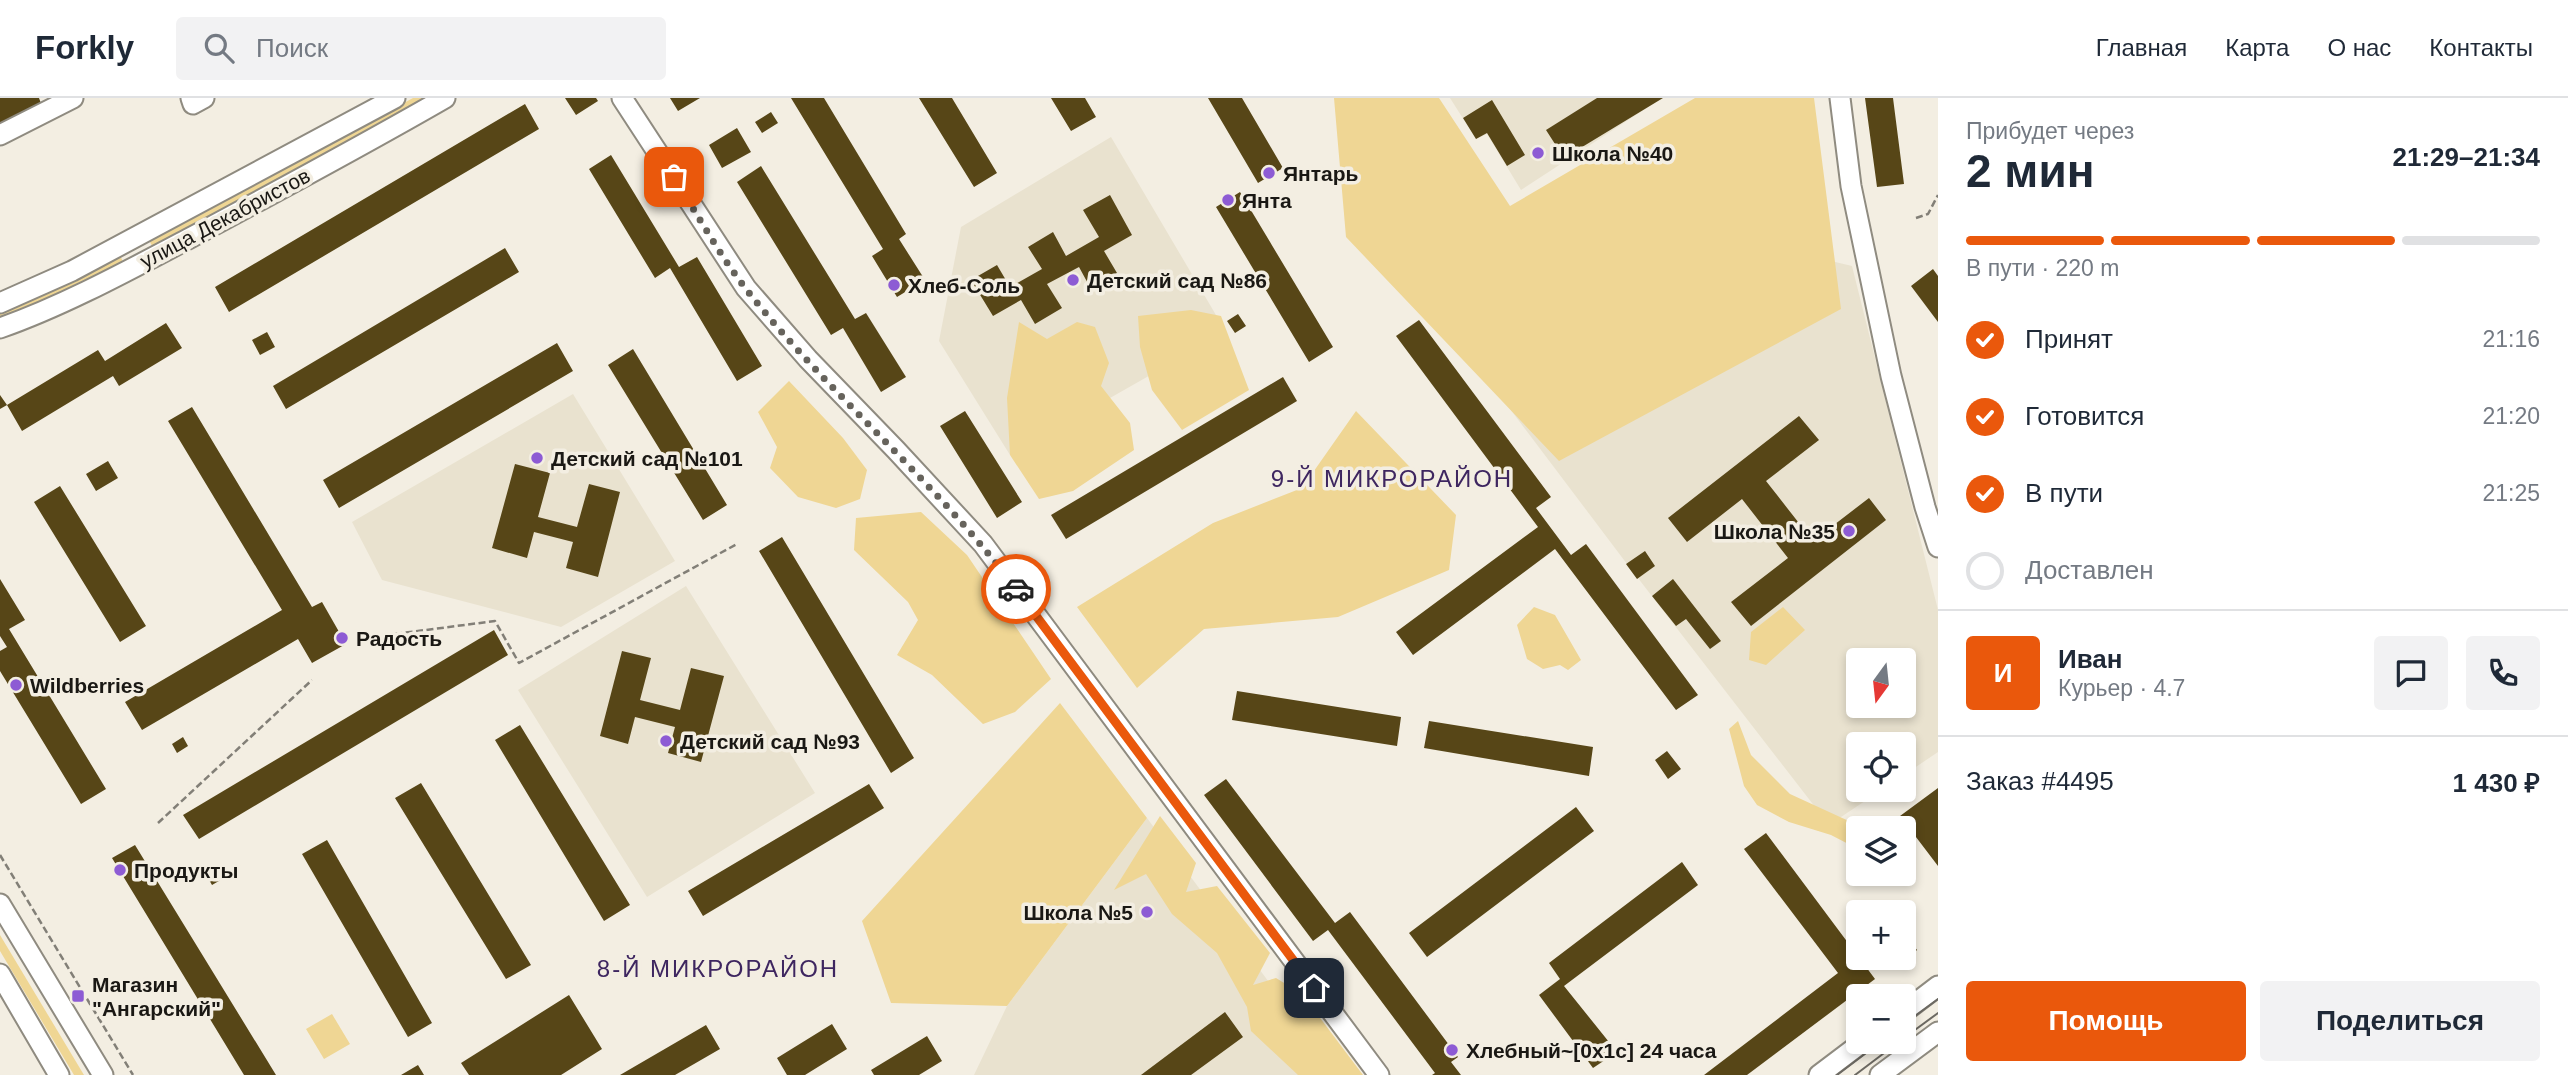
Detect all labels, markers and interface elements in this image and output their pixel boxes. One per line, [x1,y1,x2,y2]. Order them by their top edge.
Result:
search box [176,17,666,80]
text: Forkly [35,29,134,66]
icon: search [200,29,238,67]
text: Поиск [256,33,328,63]
text: Главная [2096,34,2187,61]
text: Карта [2225,34,2289,61]
text: О нас [2327,34,2391,61]
text: Контакты [2429,34,2533,61]
text: Прибудет через [1966,118,2134,144]
place label: Школа №40 [1552,142,1673,165]
text: 21:29–21:34 [2393,142,2540,172]
marker: Школа №40 [1530,145,1546,161]
text: 2 мин [1966,145,2094,197]
pin [644,147,704,207]
icon: bag [655,158,693,196]
place label: Янтарь [1283,162,1359,185]
street label: улица Декабристов [136,163,314,273]
marker: Янтарь [1261,165,1277,181]
place label: Янта [1242,189,1292,212]
marker: Янта [1220,192,1236,208]
text: В пути · 220 m [1966,255,2119,281]
place label: Детский сад №86 [1087,269,1267,292]
marker: Детский сад №86 [1065,272,1081,288]
place label: Хлеб-Соль [908,274,1020,297]
marker: Хлеб-Соль [886,277,902,293]
icon: check [1966,321,2004,359]
text: Принят [2025,324,2113,354]
text: 21:16 [2482,326,2540,352]
icon: check [1966,398,2004,436]
text: Готовится [2025,401,2144,431]
text: 21:20 [2482,403,2540,429]
place label: Детский сад №101 [551,447,743,470]
marker: Детский сад №101 [529,450,545,466]
district label: 9-Й МИКРОРАЙОН [1271,465,1513,492]
icon: check [1966,475,2004,513]
text: В пути [2025,478,2103,508]
text: 21:25 [2482,480,2540,506]
place label: Школа №35 [1714,520,1835,543]
marker: Школа №35 [1841,523,1857,539]
courier [981,554,1051,624]
text: Доставлен [2025,555,2154,585]
icon: car [997,570,1035,608]
place label: Радость [356,627,442,650]
marker: Радость [334,630,350,646]
button: chat [2374,636,2448,710]
button: phone [2466,636,2540,710]
text: Иван [2058,644,2123,674]
north arrow [1846,648,1916,718]
map controls [1846,648,1916,1054]
text: И [1994,658,2012,688]
place label: Wildberries [30,674,144,697]
text: Курьер · 4.7 [2058,675,2185,701]
marker: Wildberries [8,677,24,693]
place label: Детский сад №93 [680,730,860,753]
button: locate [1846,732,1916,802]
marker: Детский сад №93 [658,733,674,749]
text: Заказ #4495 [1966,766,2114,796]
text: 1 430 ₽ [2453,768,2540,798]
button: layers [1846,816,1916,886]
place label: Продукты [134,859,238,882]
marker: Продукты [112,862,128,878]
button: + [1846,900,1916,970]
place label: Школа №5 [1023,901,1133,924]
marker: Школа №5 [1139,904,1155,920]
district label: 8-Й МИКРОРАЙОН [597,955,839,982]
pin [1284,958,1344,1018]
icon: home [1295,969,1333,1007]
place label: Магазин "Ангарский" [92,973,221,1020]
button: Помощь [1966,981,2246,1061]
button: Поделиться [2260,981,2540,1061]
button: − [1846,984,1916,1054]
marker: Магазин "Ангарский" [70,988,86,1004]
place label: Хлебный~[0x1c] 24 часа [1466,1039,1717,1062]
marker: Хлебный~[0x1c] 24 часа [1444,1042,1460,1058]

